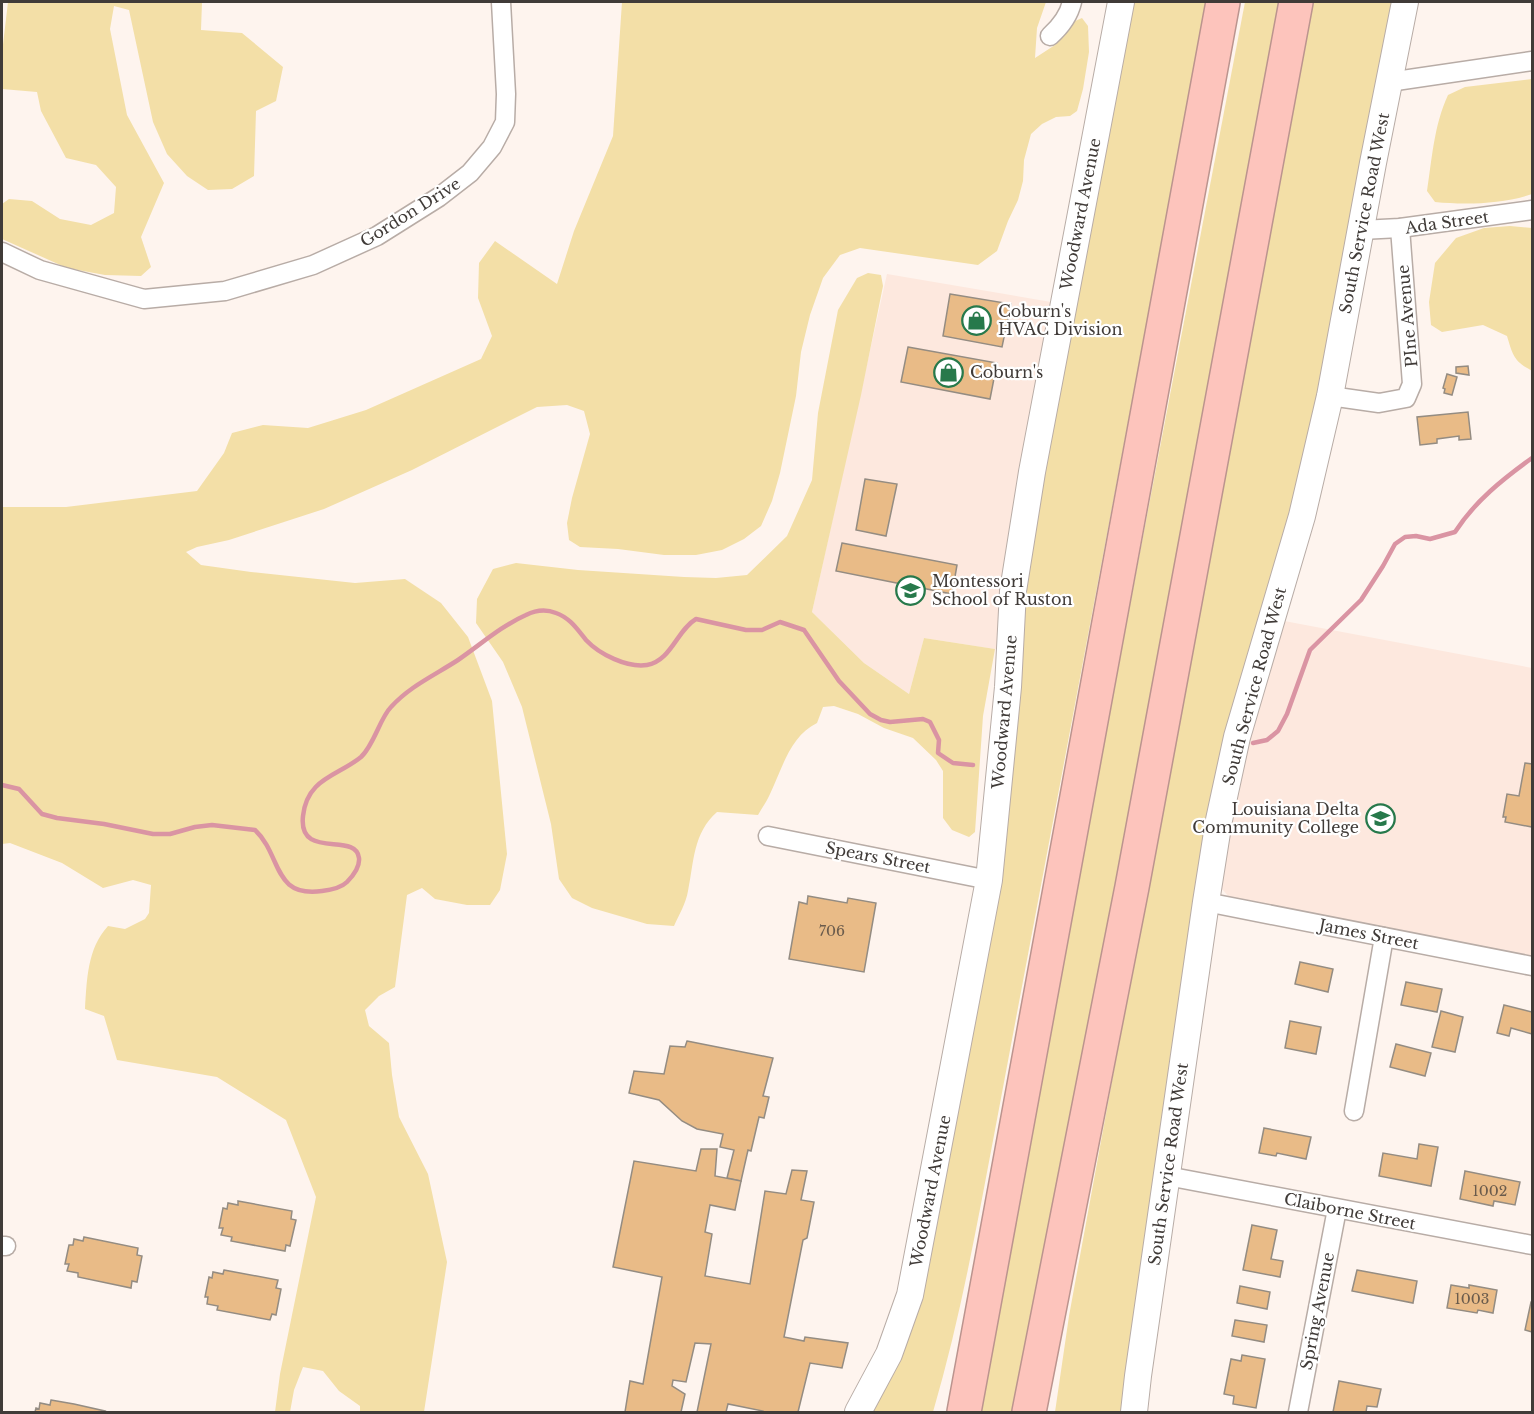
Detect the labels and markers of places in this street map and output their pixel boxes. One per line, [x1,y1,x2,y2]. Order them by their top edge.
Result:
place label: Coburn's HVAC Division [998,301,1123,339]
shop icon: Coburn's HVAC Division [961,304,993,336]
shop icon: Coburn's [933,356,965,388]
place label: Coburn's [970,362,1043,382]
place label: Montessori School of Ruston [932,571,1072,609]
school or university icon: Montessori School of Ruston [895,574,927,606]
place label: Louisiana Delta Community College [1192,799,1359,837]
school or university icon: Louisiana Delta Community College [1364,802,1396,834]

